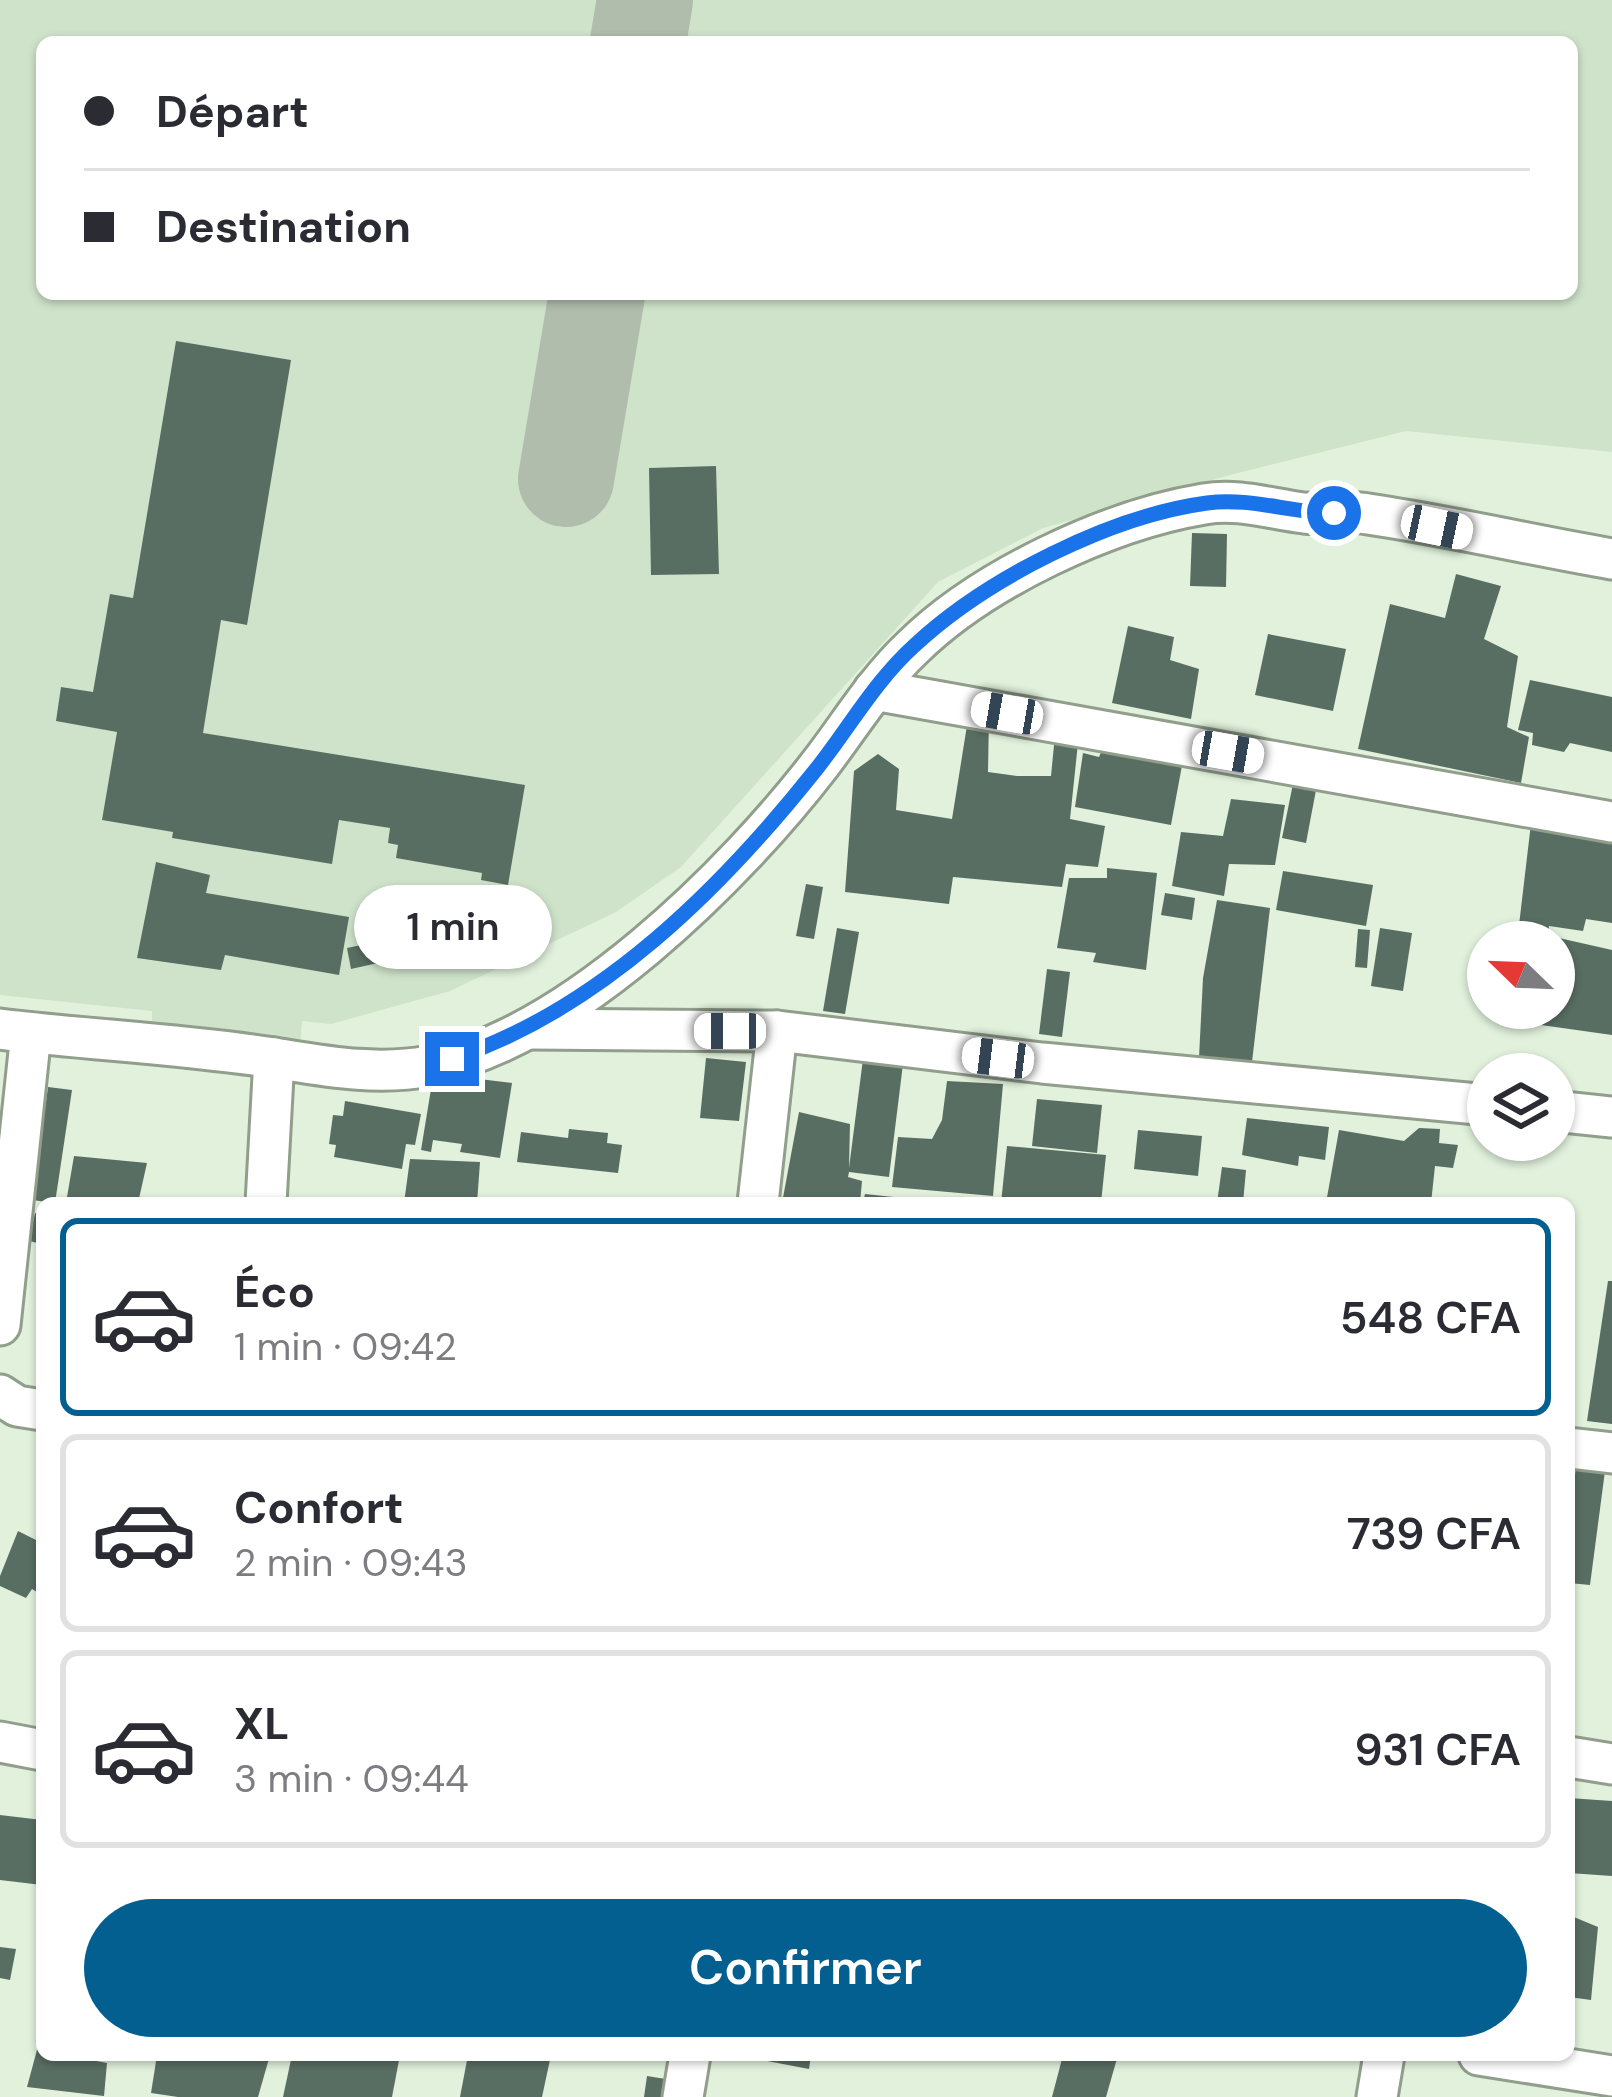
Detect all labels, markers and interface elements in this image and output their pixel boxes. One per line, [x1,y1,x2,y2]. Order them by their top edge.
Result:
text: Départ [156,82,309,141]
text: Destination [156,197,411,256]
route start [1307,486,1361,540]
car [1398,502,1476,552]
car [968,689,1046,737]
car [1189,728,1267,776]
callout: 1 min [353,885,551,969]
text: 1 min [406,901,500,952]
north arrow [1467,921,1575,1029]
map controls [1467,921,1575,1161]
car [694,1013,766,1049]
route end [425,1032,479,1086]
car [960,1036,1036,1080]
button: layers [1467,1053,1575,1161]
text: Éco [234,1262,315,1321]
icon: car [90,1263,198,1371]
text: 548 CFA [1340,1288,1521,1347]
text: 1 min · 09:42 [234,1321,457,1372]
text: Confort [234,1478,404,1537]
icon: car [90,1479,198,1587]
text: 739 CFA [1347,1504,1521,1563]
text: 2 min · 09:43 [234,1537,468,1588]
text: XL [234,1694,289,1753]
icon: car [90,1695,198,1803]
text: 931 CFA [1354,1720,1521,1779]
text: 3 min · 09:44 [234,1753,469,1804]
button: Confirmer [84,1899,1527,2037]

